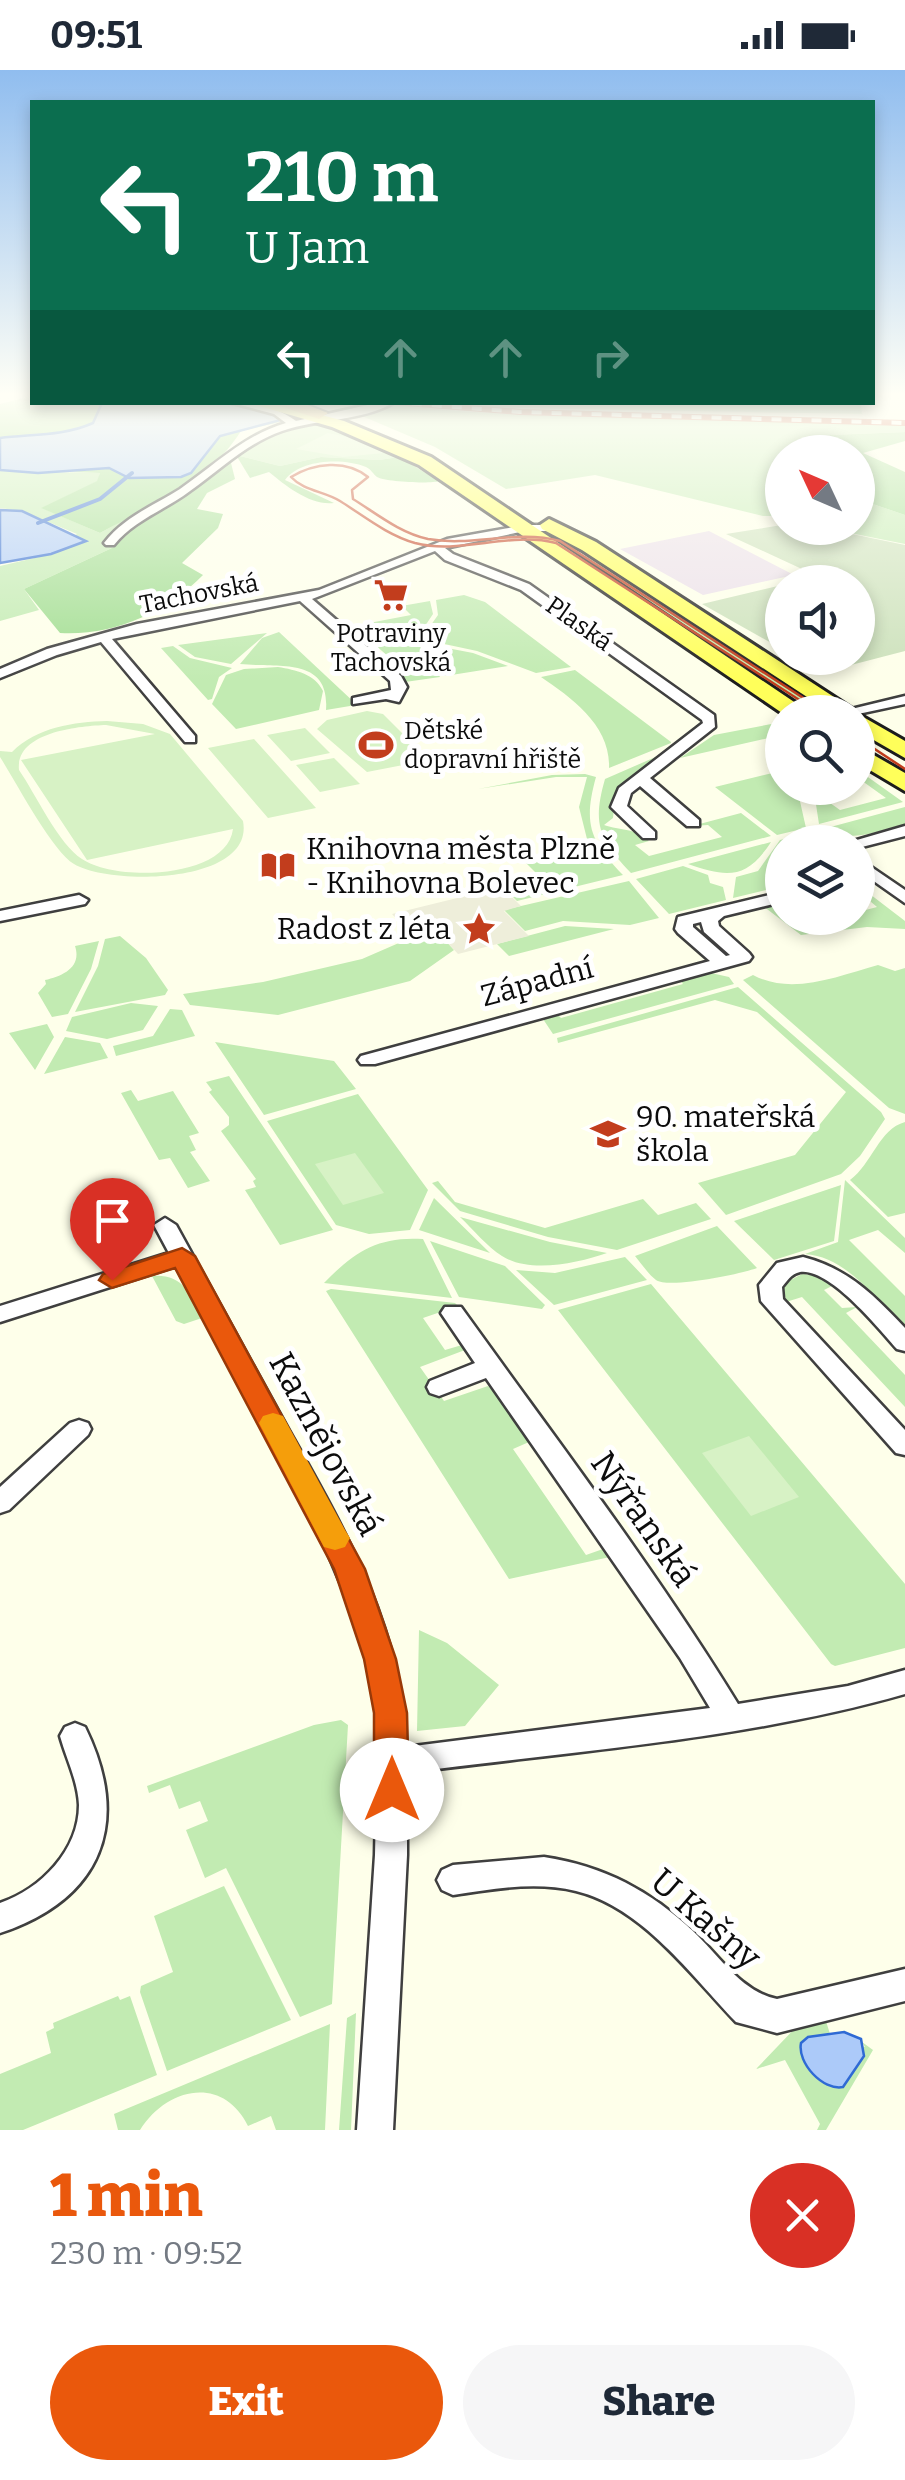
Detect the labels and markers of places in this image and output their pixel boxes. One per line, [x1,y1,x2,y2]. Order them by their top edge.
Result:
supermarket icon: Potraviny Tachovská [372,576,410,614]
place label: Potraviny Tachovská [331,619,451,678]
place label: Dětské dopravní hřiště [404,716,581,775]
sports icon: Dětské dopravní hřiště [357,726,395,764]
place label: Knihovna města Plzně - Knihovna Bolevec [306,831,615,901]
library icon: Knihovna města Plzně - Knihovna Bolevec [259,847,297,885]
place icon: Radost z léta [460,910,498,948]
place label: Radost z léta [277,911,451,947]
place label: 90. mateřská škola [636,1099,815,1169]
school or university icon: 90. mateřská škola [589,1115,627,1153]
pin [70,1178,155,1281]

